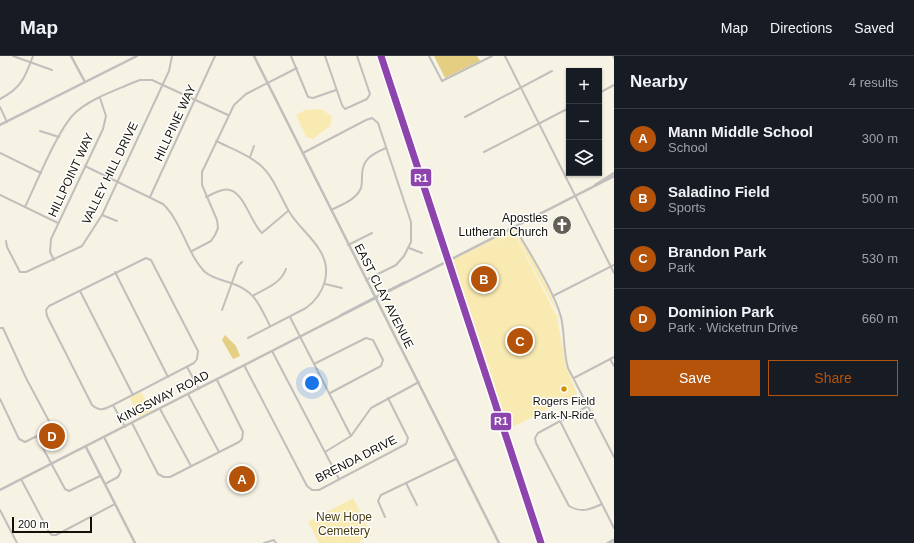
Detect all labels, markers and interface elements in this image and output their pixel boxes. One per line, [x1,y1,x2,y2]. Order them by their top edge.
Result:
text: Map [20,17,58,38]
text: Map [721,20,748,36]
text: Directions [770,20,832,36]
text: Saved [854,20,894,36]
map controls [566,68,602,176]
button: + [566,68,602,104]
text: Nearby [630,72,688,91]
text: 4 results [849,75,898,90]
street label: HILLPINE WAY [151,83,199,163]
button: − [566,104,602,140]
street label: VALLEY HILL DRIVE [79,119,141,227]
text: Mann Middle School [668,123,813,140]
street label: HILLPOINT WAY [45,131,97,219]
text: A [638,131,648,146]
text: 300 m [862,131,898,146]
button: layers [566,140,602,176]
text: School [668,140,708,155]
line badge: R1 [410,168,432,187]
text: R1 [414,172,428,184]
text: Saladino Field [668,183,770,200]
text: B [638,191,648,206]
text: 500 m [862,191,898,206]
text: Sports [668,200,706,215]
place label: Apostles Lutheran Church [459,211,548,239]
church icon: Apostles Lutheran Church [551,214,573,236]
street label: EAST CLAY AVENUE [351,241,417,351]
text: Brandon Park [668,243,766,260]
text: C [638,251,648,266]
text: 530 m [862,251,898,266]
text: Park [668,260,695,275]
pin: B [471,264,497,294]
text: Dominion Park [668,303,774,320]
text: D [638,311,648,326]
text: 660 m [862,311,898,326]
text: Park · Wicketrun Drive [668,320,798,335]
pin: C [507,326,533,356]
button: Save [630,360,760,396]
button: Share [768,360,898,396]
street label: KINGSWAY ROAD [115,368,212,426]
your location [302,373,322,393]
marker: Rogers Field Park-N-Ride [559,384,569,394]
place label: Rogers Field Park-N-Ride [533,395,595,421]
line badge: R1 [490,412,512,431]
text: R1 [494,415,508,427]
pin: D [39,421,65,451]
street label: BRENDA DRIVE [313,432,399,486]
pin: A [229,464,255,494]
park label: New Hope Cemetery [316,510,372,538]
scale bar [12,515,92,534]
text: 200 m [18,518,49,530]

